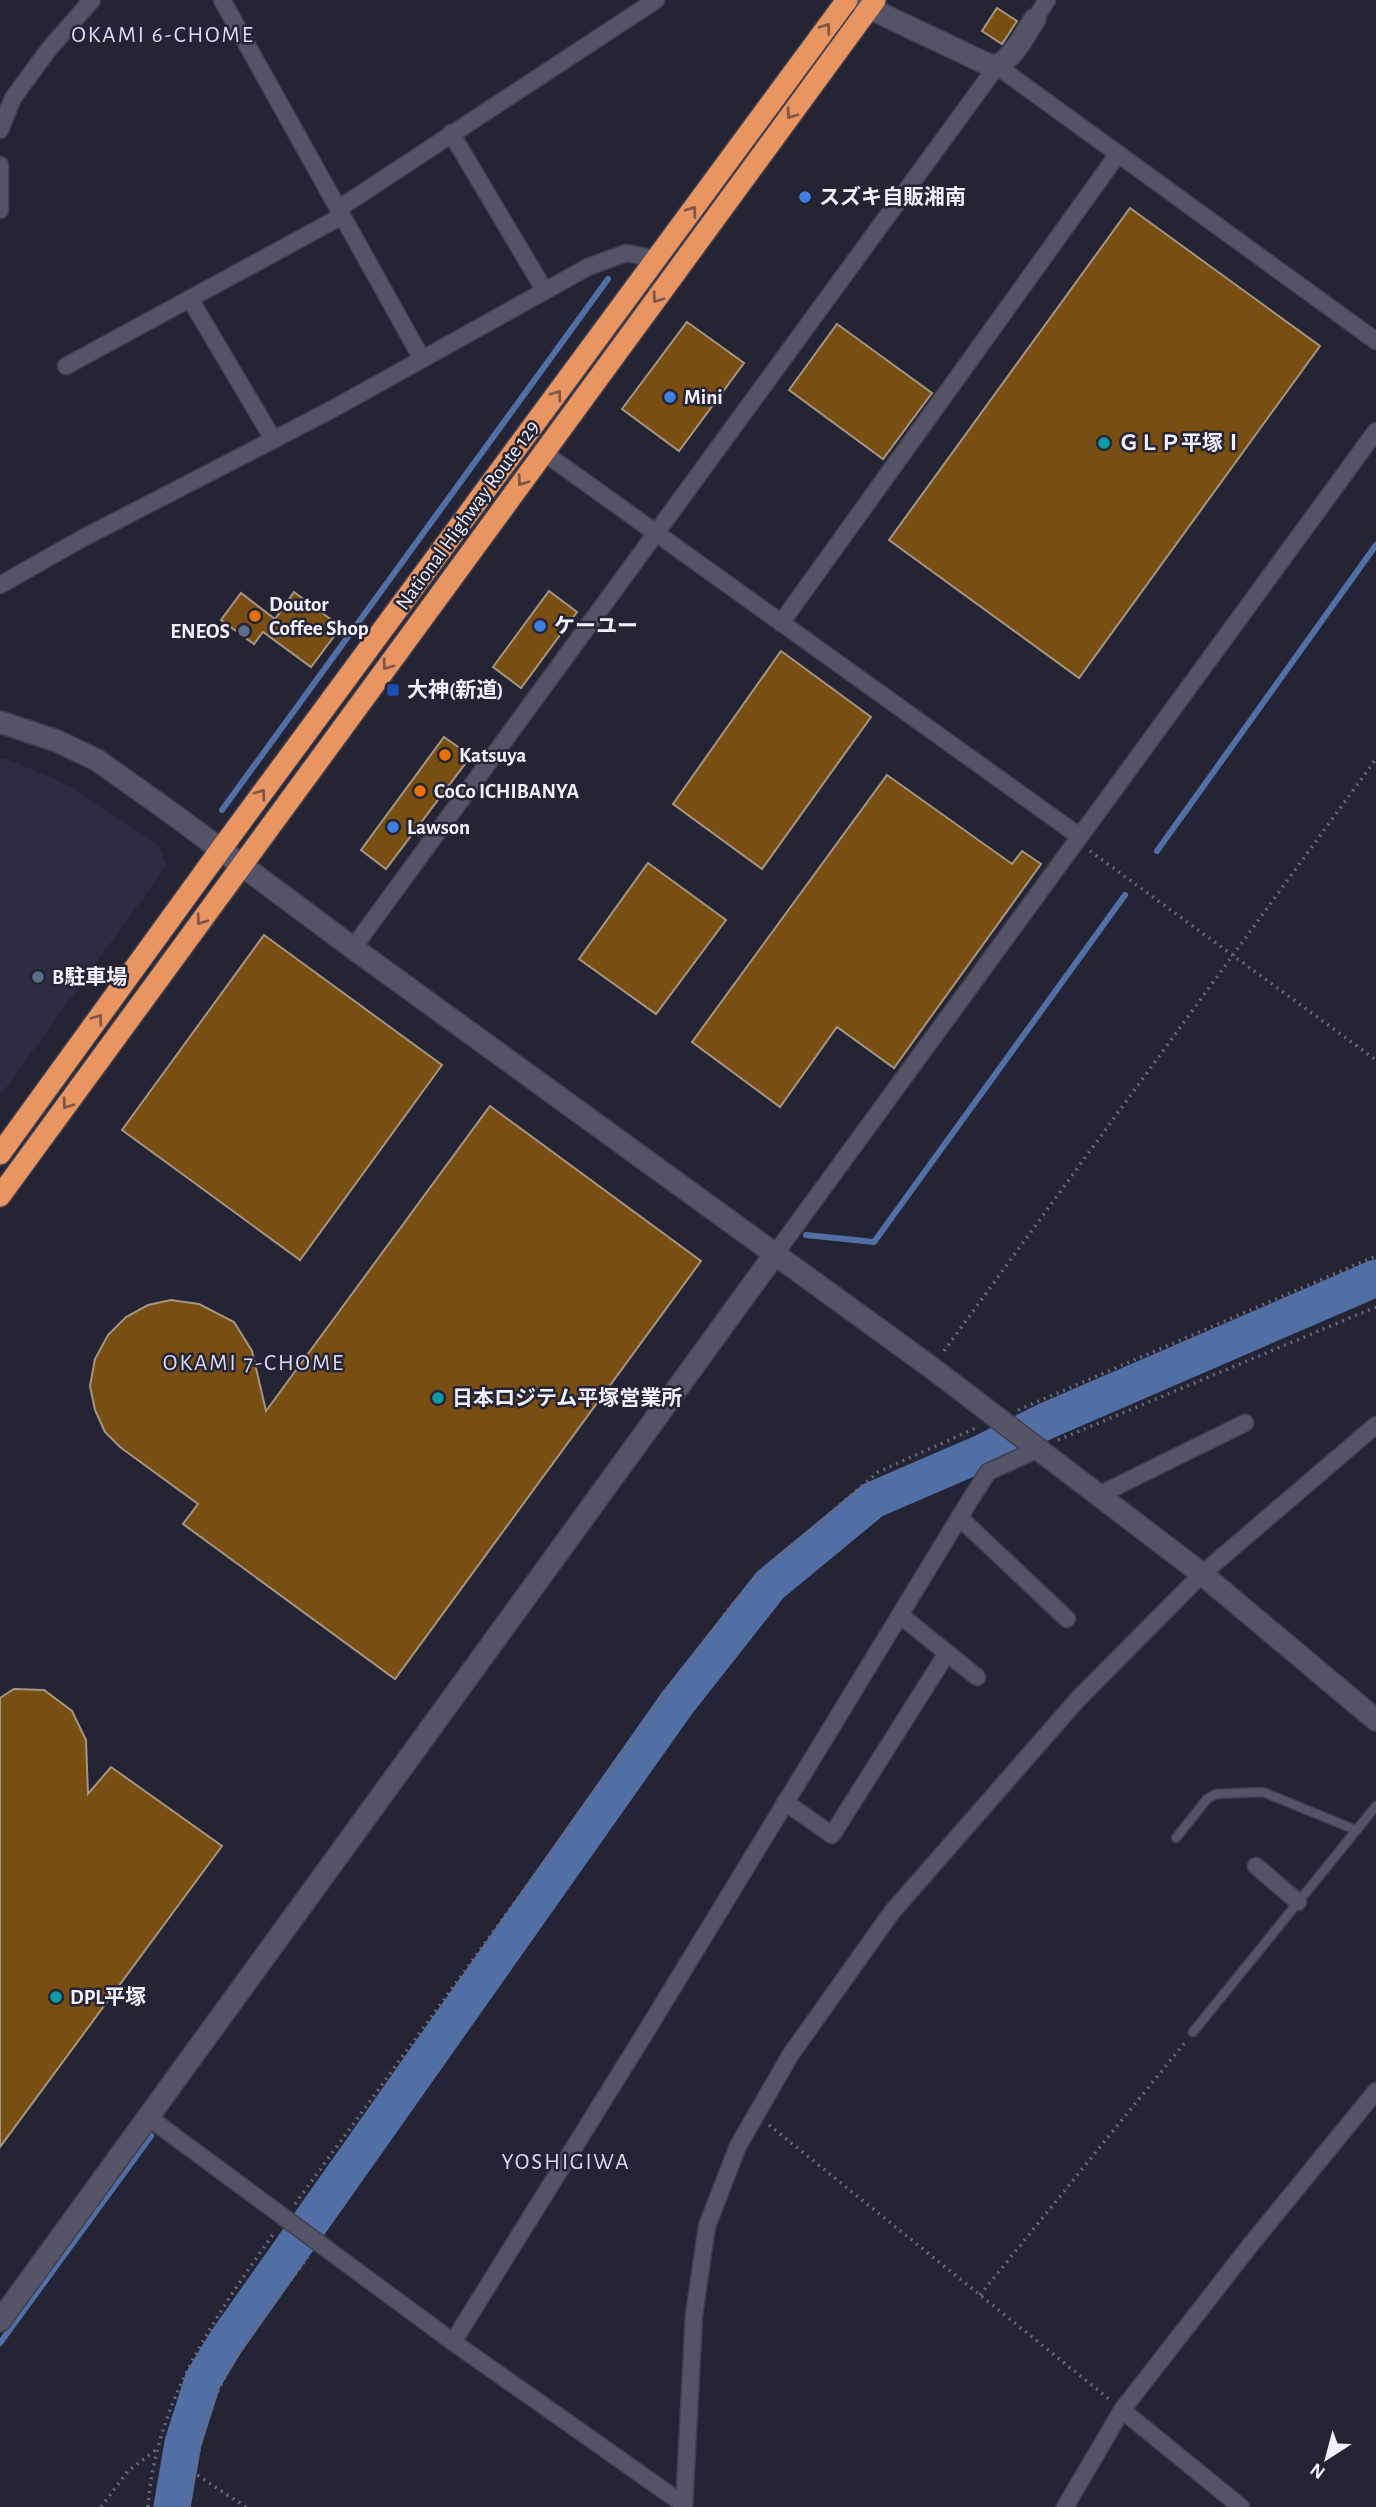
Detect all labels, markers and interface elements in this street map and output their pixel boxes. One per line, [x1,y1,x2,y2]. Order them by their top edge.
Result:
one-way arrow [818,23,830,36]
district label: OKAMI 6-CHOME [71,24,255,47]
one-way arrow [787,106,799,119]
place label: スズキ自販湘南 [819,185,966,208]
marker: スズキ自販湘南 [797,189,813,205]
one-way arrow [683,207,696,219]
one-way arrow [652,290,665,303]
place label: Mini [684,387,723,408]
marker: Mini [662,389,678,405]
one-way arrow [548,390,561,402]
street label: National Highway Route 129 [392,417,543,614]
place label: ＧＬＰ平塚Ⅰ [1118,432,1244,454]
marker: ＧＬＰ平塚Ⅰ [1096,435,1112,451]
one-way arrow [518,473,530,486]
place label: Doutor Coffee Shop [269,594,369,639]
marker: Doutor Coffee Shop [247,608,263,624]
place label: ケーユー [554,615,638,637]
marker: ケーユー [532,618,548,634]
place label: ENEOS [170,621,230,642]
marker: ENEOS [236,623,252,639]
one-way arrow [383,657,396,669]
place label: 大神(新道) [407,678,504,701]
marker: 大神(新道) [385,682,401,698]
place label: Katsuya [459,745,526,766]
marker: Katsuya [437,747,453,763]
place label: CoCo ICHIBANYA [434,781,580,802]
marker: CoCo ICHIBANYA [412,783,428,799]
one-way arrow [253,790,266,802]
place label: Lawson [407,817,470,838]
marker: Lawson [385,819,401,835]
one-way arrow [197,912,209,924]
place label: B駐車場 [52,966,127,988]
marker: B駐車場 [30,969,46,985]
one-way arrow [89,1014,102,1027]
one-way arrow [63,1096,75,1108]
district label: OKAMI 7-CHOME [163,1352,345,1375]
place label: 日本ロジテム平塚営業所 [452,1387,682,1409]
marker: 日本ロジテム平塚営業所 [430,1390,446,1406]
place label: DPL平塚 [70,1986,146,2008]
marker: DPL平塚 [48,1989,64,2005]
district label: YOSHIGIWA [501,2151,631,2174]
north arrow [1292,2423,1362,2493]
text: N [1307,2459,1329,2482]

